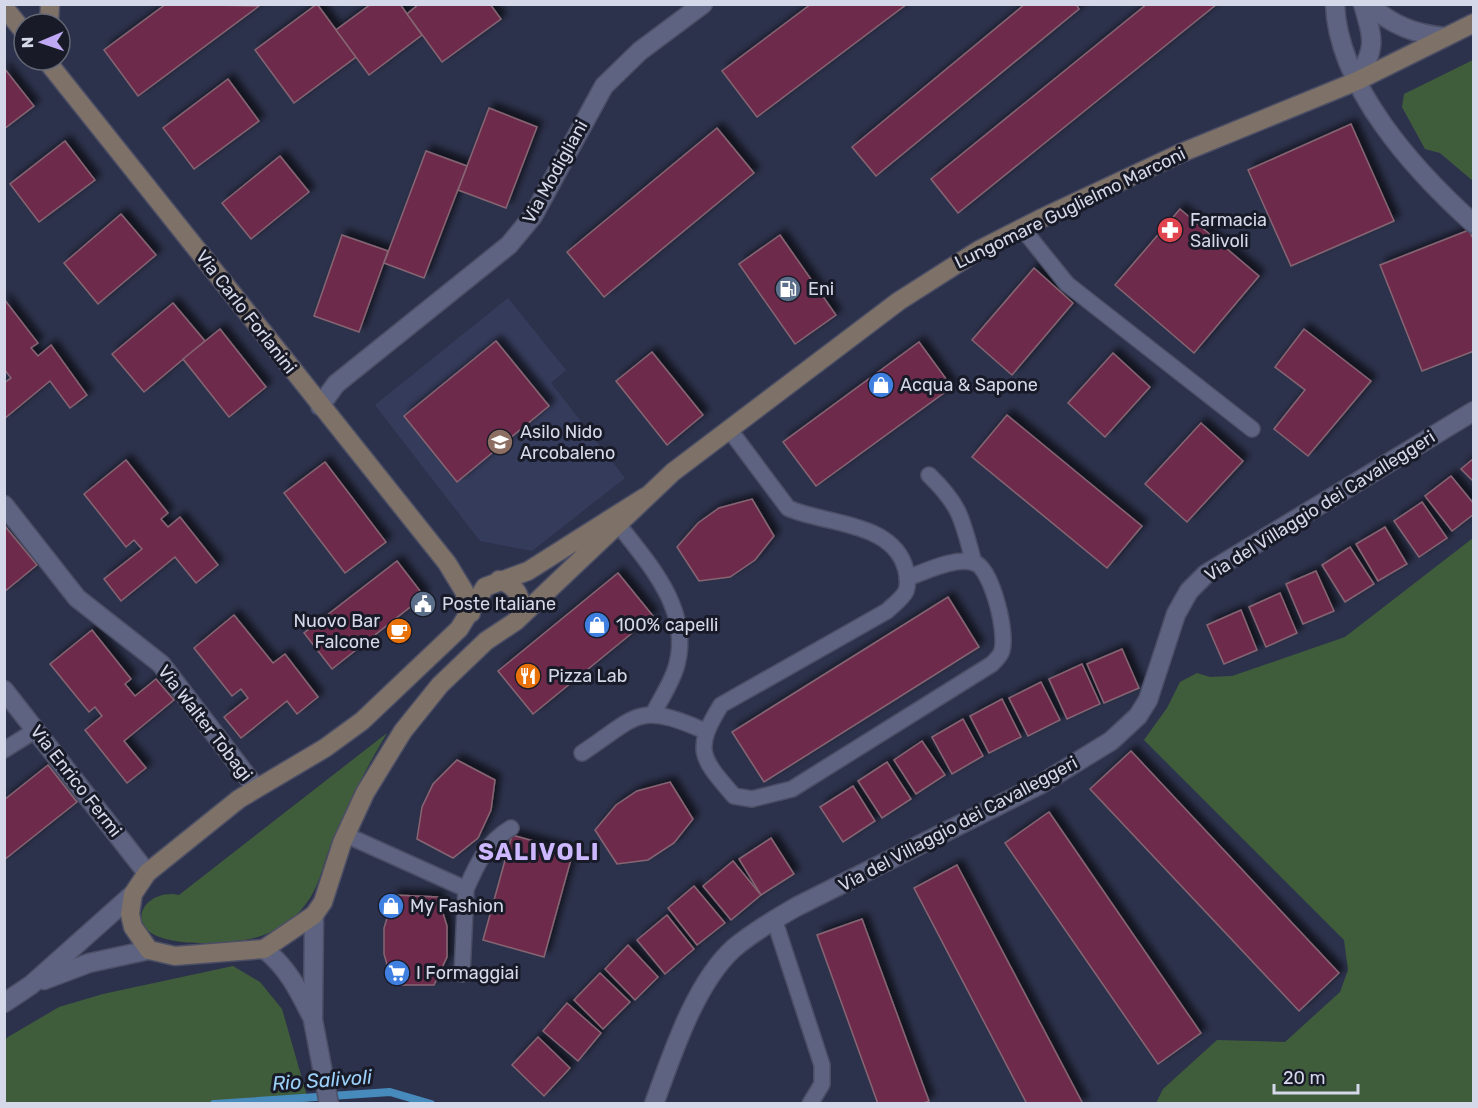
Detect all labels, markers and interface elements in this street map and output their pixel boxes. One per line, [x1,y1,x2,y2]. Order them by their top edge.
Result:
north arrow [12,12,72,72]
text: N [18,36,37,49]
street label: Via Modigliani [518,116,592,228]
street label: Lungomare Guglielmo Marconi [951,142,1189,274]
place label: Farmacia Salivoli [1190,209,1267,252]
pharmacy icon: Farmacia Salivoli [1155,215,1185,245]
street label: Via Carlo Forlanini [191,246,301,378]
fuel station icon: Eni [773,274,803,304]
place label: Eni [808,278,834,300]
shop icon: Acqua & Sapone [866,370,896,400]
place label: Acqua & Sapone [900,374,1038,396]
place label: Asilo Nido Arcobaleno [520,421,615,464]
street label: Via del Villaggio dei Cavalleggeri [1201,426,1439,586]
school or university icon: Asilo Nido Arcobaleno [485,427,515,457]
public building icon: Poste Italiane [408,589,438,619]
place label: Poste Italiane [442,593,556,615]
place label: Nuovo Bar Falcone [293,610,380,653]
shop icon: 100% capelli [582,610,612,640]
place label: 100% capelli [616,614,718,636]
cafe icon: Nuovo Bar Falcone [384,616,414,646]
street label: Via Walter Tobagi [153,661,257,785]
restaurant icon: Pizza Lab [513,661,543,691]
place label: Pizza Lab [548,665,627,687]
street label: Via Enrico Fermi [26,721,126,841]
street label: Via del Villaggio dei Cavalleggeri [835,752,1081,896]
district label: SALIVOLI [478,838,600,866]
shop icon: My Fashion [376,891,406,921]
place label: My Fashion [410,895,504,917]
supermarket icon: I Formaggiai [382,958,412,988]
place label: I Formaggiai [416,962,519,984]
scale bar [1274,1057,1358,1095]
water label: Rio Salivoli [271,1064,374,1095]
text: 20 m [1283,1067,1325,1089]

